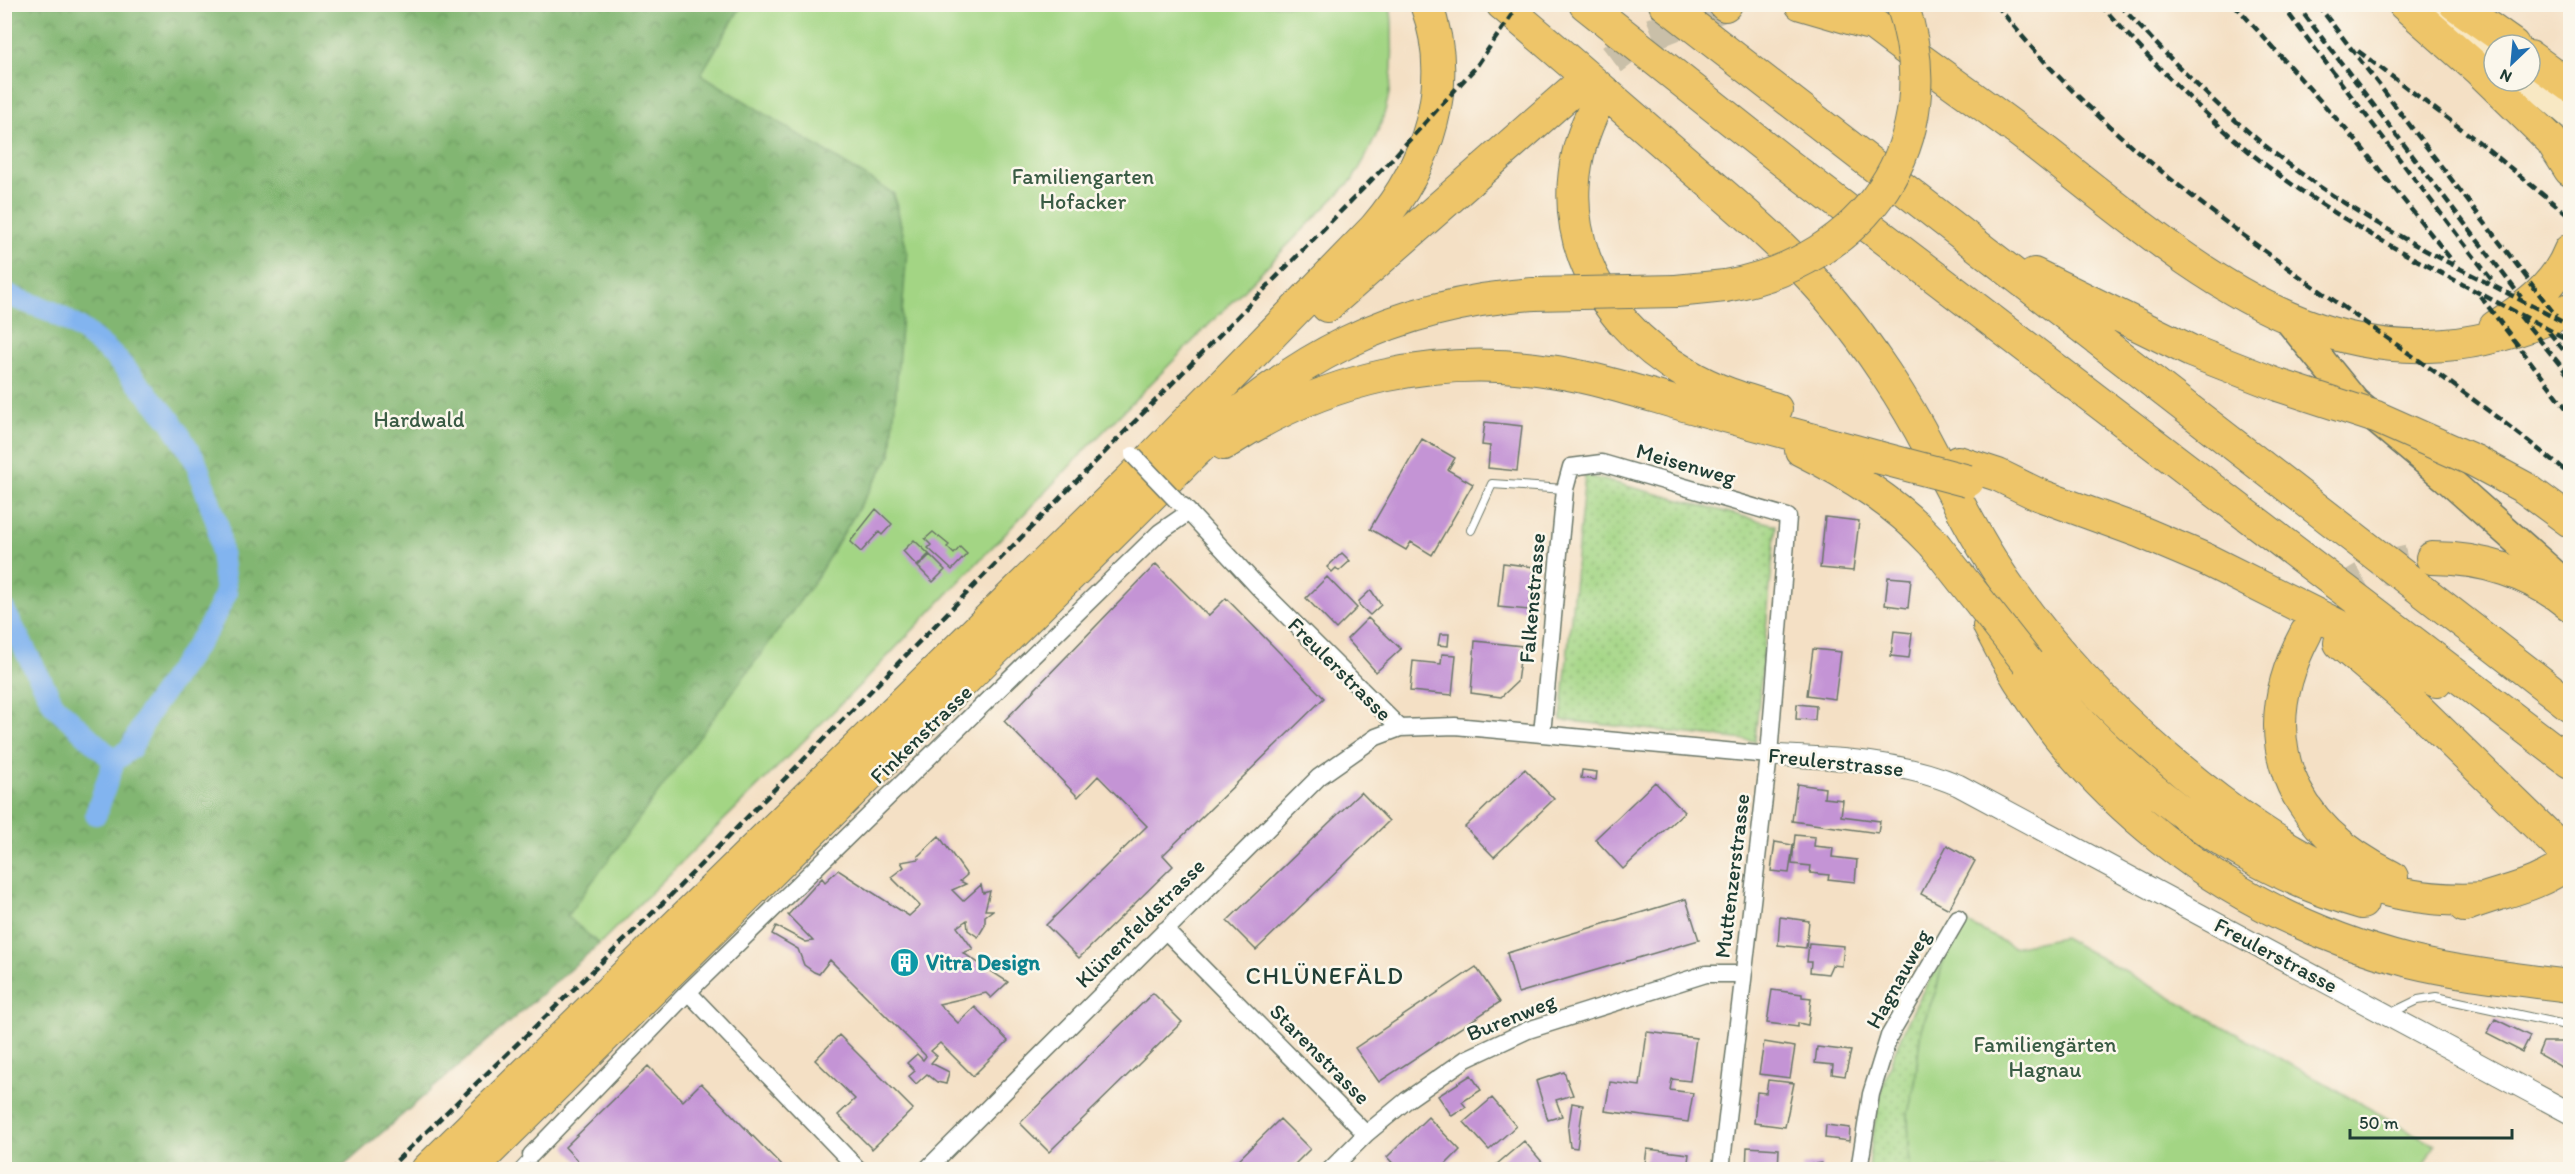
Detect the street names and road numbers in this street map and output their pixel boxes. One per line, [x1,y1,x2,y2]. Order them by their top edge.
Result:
street label: Meisenweg [1633,437,1740,491]
street label: Falkenstrasse [1513,532,1551,664]
street label: Freulerstrasse [1282,611,1398,727]
street label: Finkenstrasse [864,679,978,789]
street label: Freulerstrasse [1767,741,1905,783]
street label: Muttenzerstrasse [1709,792,1755,960]
street label: Klünenfeldstrasse [1070,853,1210,993]
street label: Freulerstrasse [2210,911,2342,999]
street label: Hagnauweg [1860,924,1937,1033]
street label: Burenweg [1462,987,1560,1047]
street label: Starenstrasse [1264,998,1376,1110]

